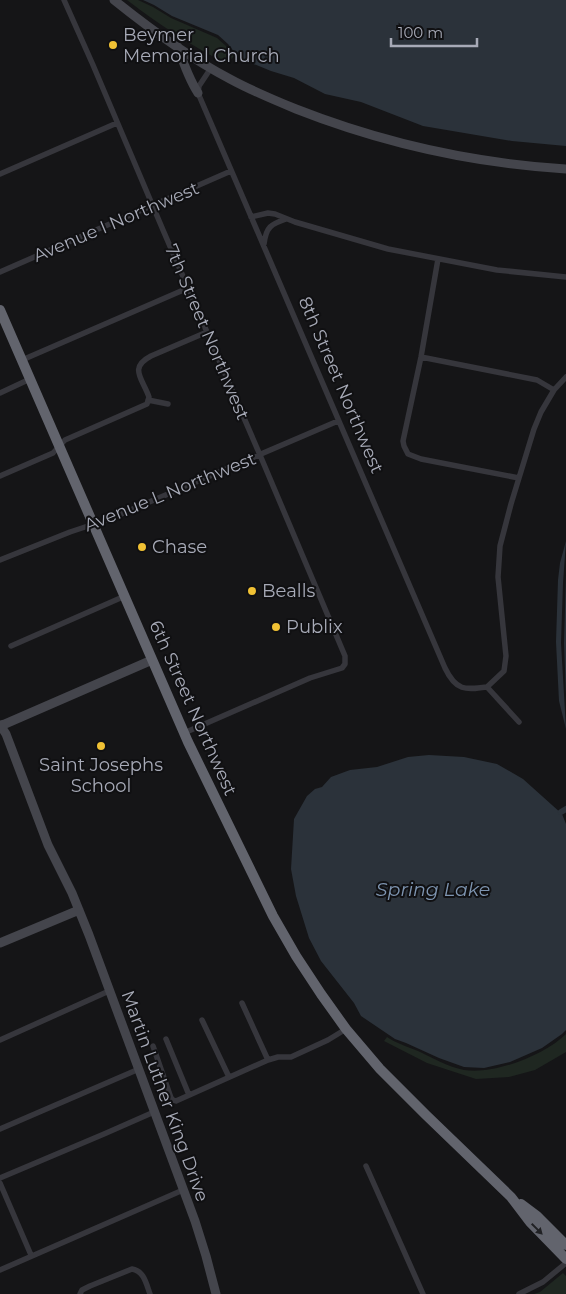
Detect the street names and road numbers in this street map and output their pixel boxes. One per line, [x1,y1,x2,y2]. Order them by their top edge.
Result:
street label: Avenue I Northwest [30,177,202,267]
street label: 7th Street Northwest [160,241,254,423]
street label: 8th Street Northwest [294,293,388,477]
street label: Avenue L Northwest [81,447,259,537]
street label: 6th Street Northwest [144,617,242,799]
street label: Martin Luther King Drive [116,987,214,1205]

